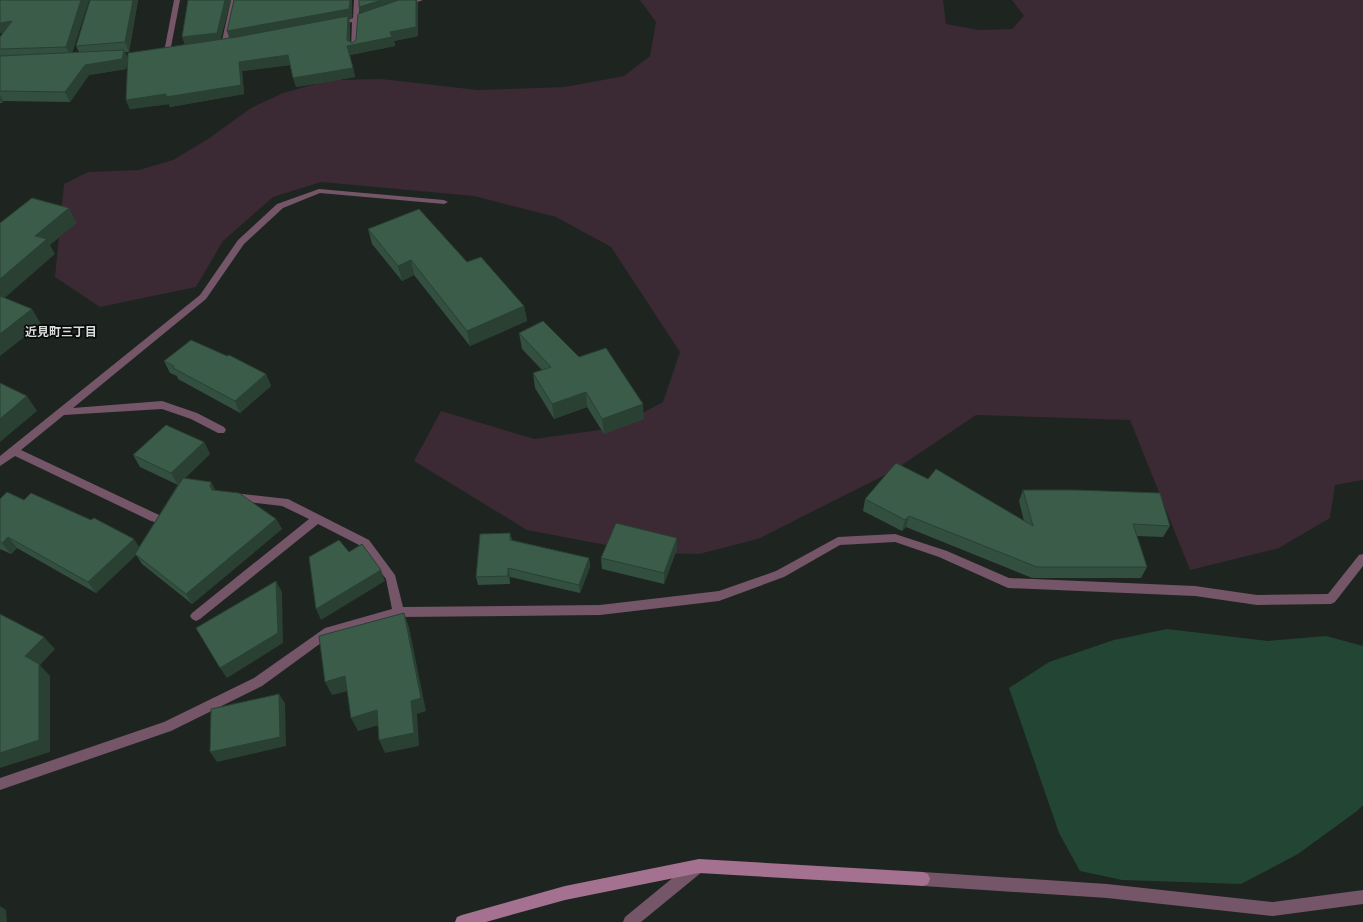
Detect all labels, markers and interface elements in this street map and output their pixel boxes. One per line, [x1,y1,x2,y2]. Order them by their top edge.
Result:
district label: 近見町三丁目 [25,324,97,339]

